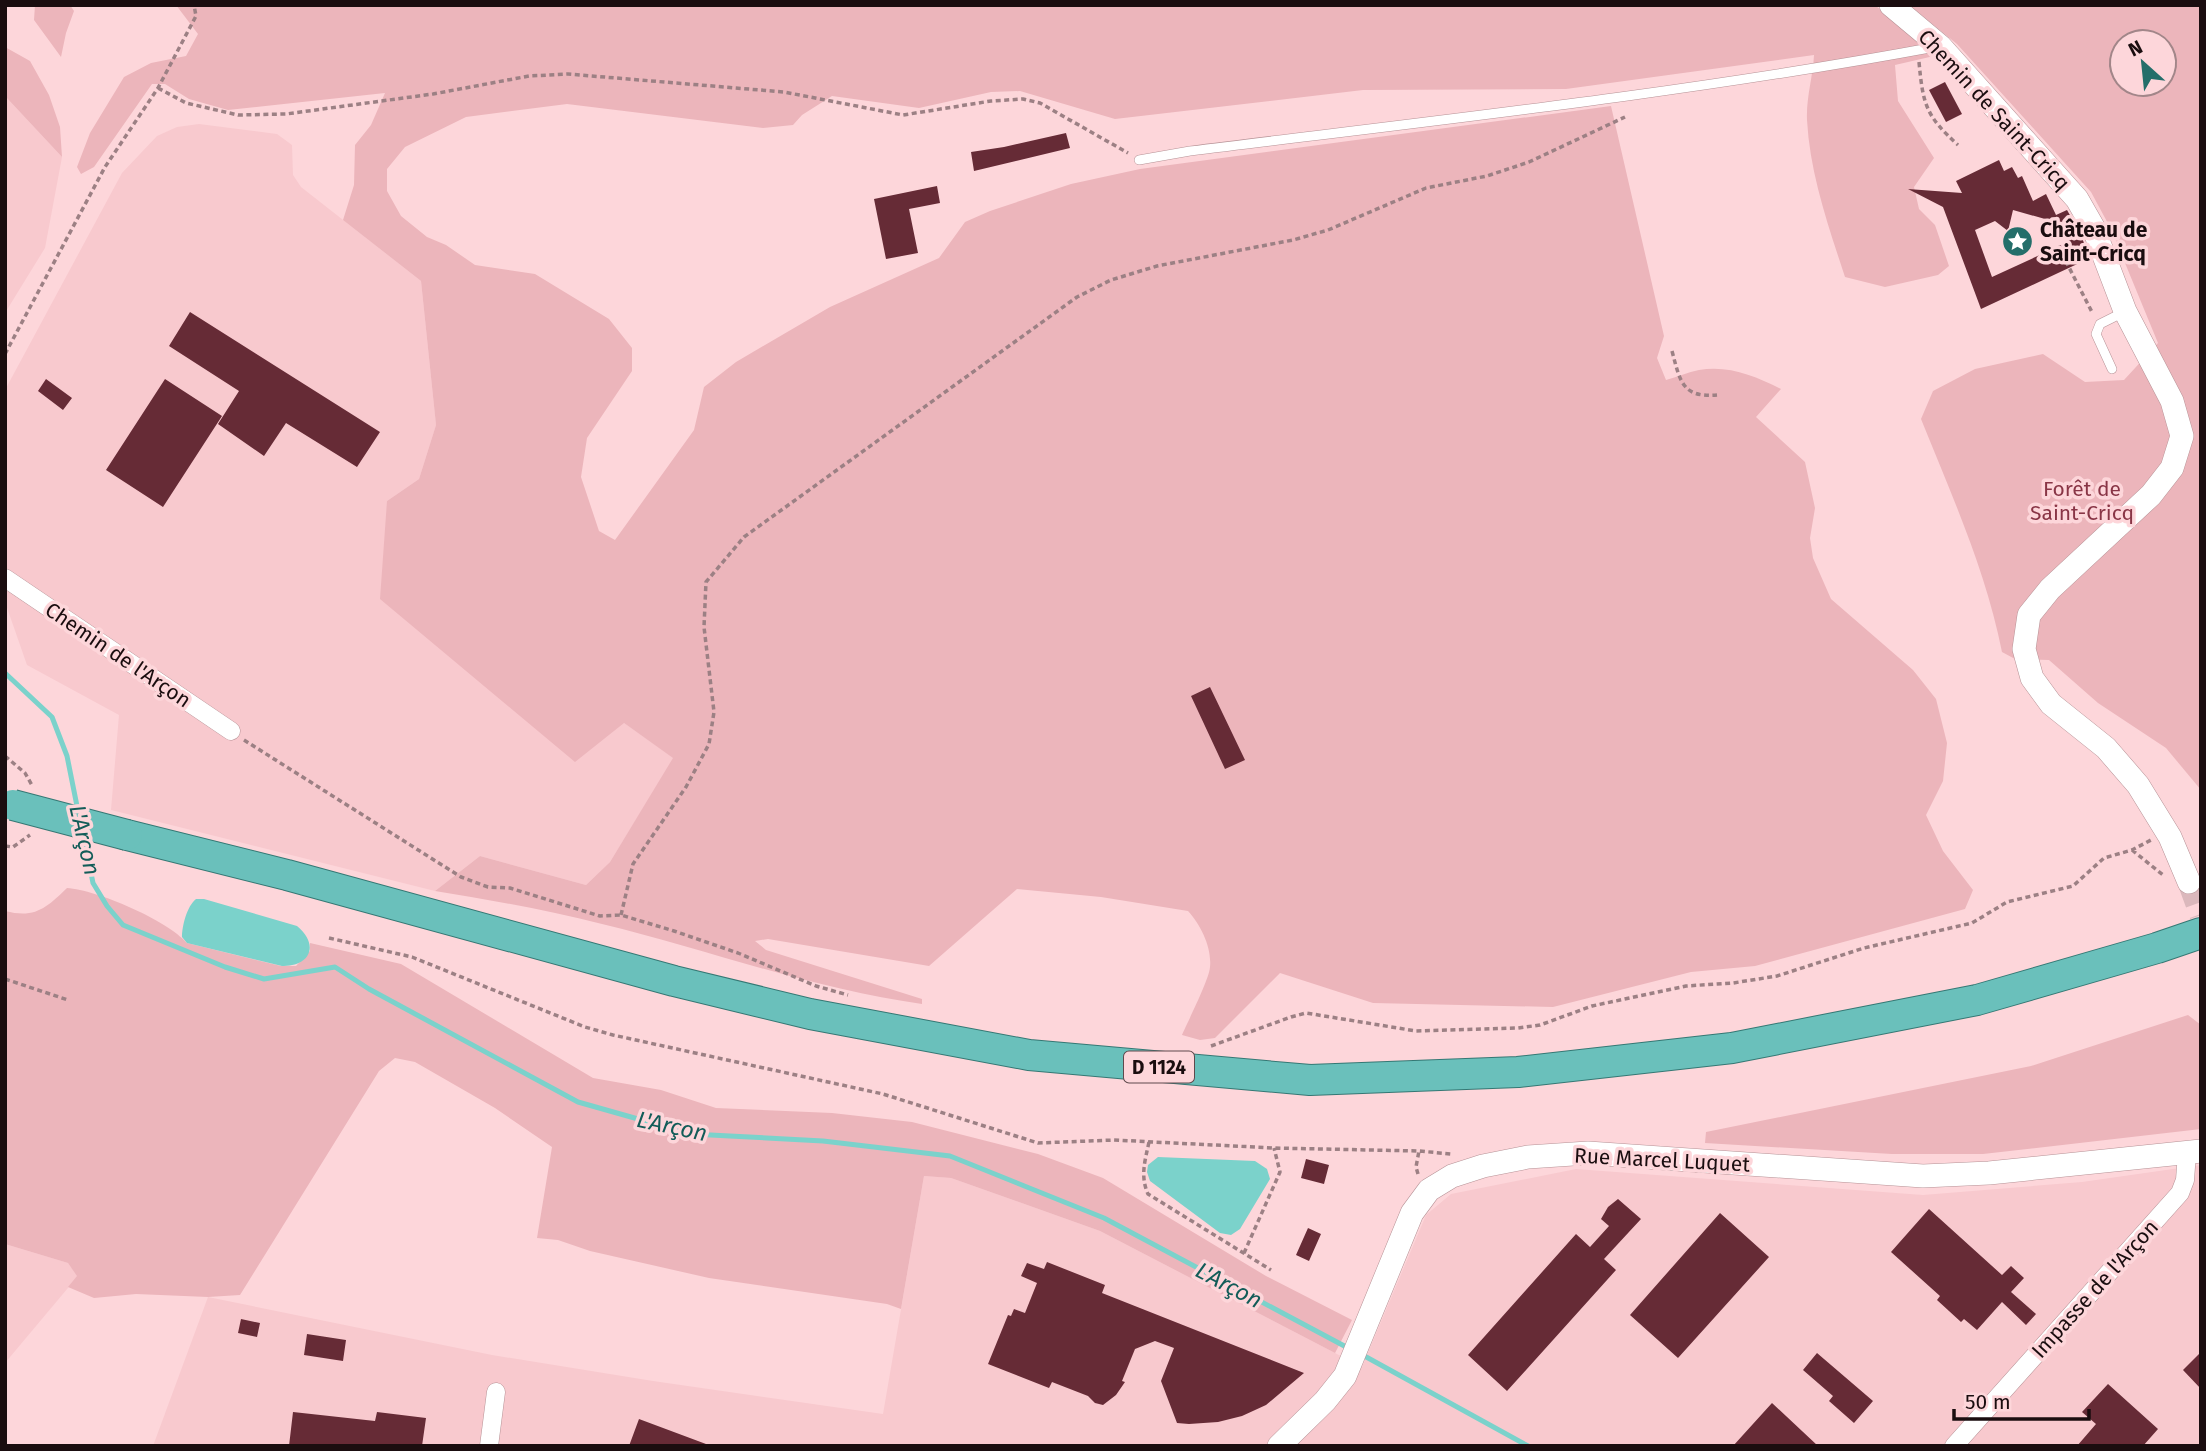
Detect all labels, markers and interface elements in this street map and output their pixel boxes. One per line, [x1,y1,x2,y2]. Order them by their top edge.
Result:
street label: Chemin de Saint-Cricq [1913,24,2075,196]
north arrow [2108,28,2178,98]
text: N [2125,35,2146,61]
place label: Château de Saint-Cricq [2040,217,2148,267]
place icon: Château de Saint-Cricq [2000,225,2034,259]
park label: Forêt de Saint-Cricq [2030,476,2134,526]
street label: Chemin de l'Arçon [40,597,196,713]
water label: L'Arçon [63,802,107,878]
road number: D 1124 [1124,1051,1194,1082]
water label: L'Arçon [634,1105,710,1147]
street label: Rue Marcel Luquet [1573,1142,1751,1178]
street label: Impasse de l'Arçon [2026,1214,2164,1364]
water label: L'Arçon [1191,1256,1267,1314]
scale bar [1954,1378,2089,1422]
text: 50 m [1965,1389,2011,1415]

